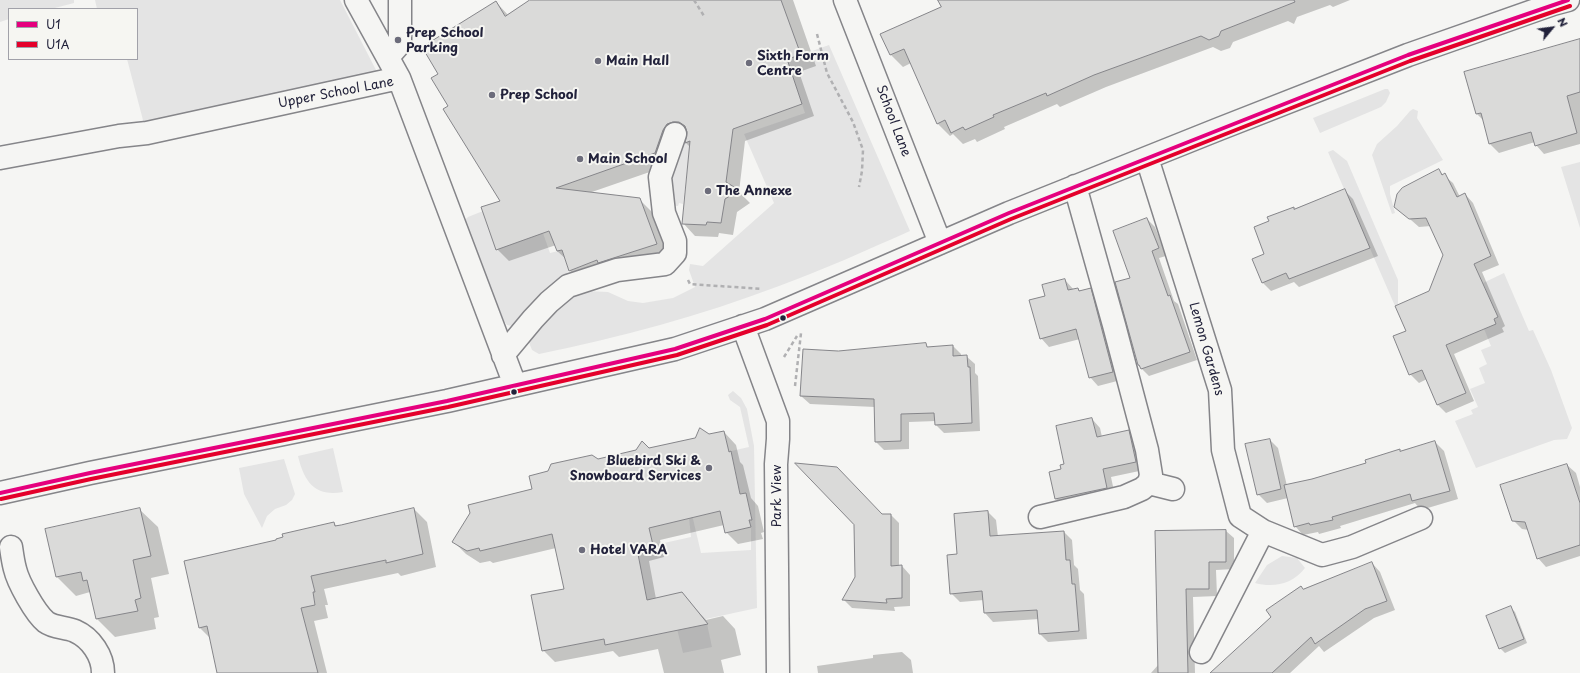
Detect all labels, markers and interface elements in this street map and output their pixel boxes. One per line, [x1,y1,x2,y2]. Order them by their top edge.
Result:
legend [8,8,138,60]
north arrow [1532,8,1572,48]
text: N [1553,14,1572,30]
text: U1 [46,15,61,33]
place label: Prep School Parking [406,25,484,56]
text: U1A [46,35,69,53]
marker: Prep School Parking [393,35,403,45]
place label: Sixth Form Centre [757,48,829,79]
place label: Main Hall [606,53,669,69]
marker: Main Hall [593,56,603,66]
marker: Sixth Form Centre [744,58,754,68]
street label: Upper School Lane [277,74,395,112]
street label: School Lane [872,83,914,159]
place label: Prep School [500,87,578,103]
marker: Prep School [487,90,497,100]
place label: Main School [588,151,668,167]
marker: Main School [575,154,585,164]
place label: The Annexe [716,183,792,199]
marker: The Annexe [703,186,713,196]
street label: Lemon Gardens [1185,300,1227,398]
unlabelled marker [778,313,788,323]
unlabelled marker [509,387,519,397]
place label: Bluebird Ski & Snowboard Services [570,453,701,484]
marker: Bluebird Ski & Snowboard Services [704,463,714,473]
street label: Park View [769,465,785,527]
place label: Hotel VARA [590,542,667,558]
marker: Hotel VARA [577,545,587,555]

